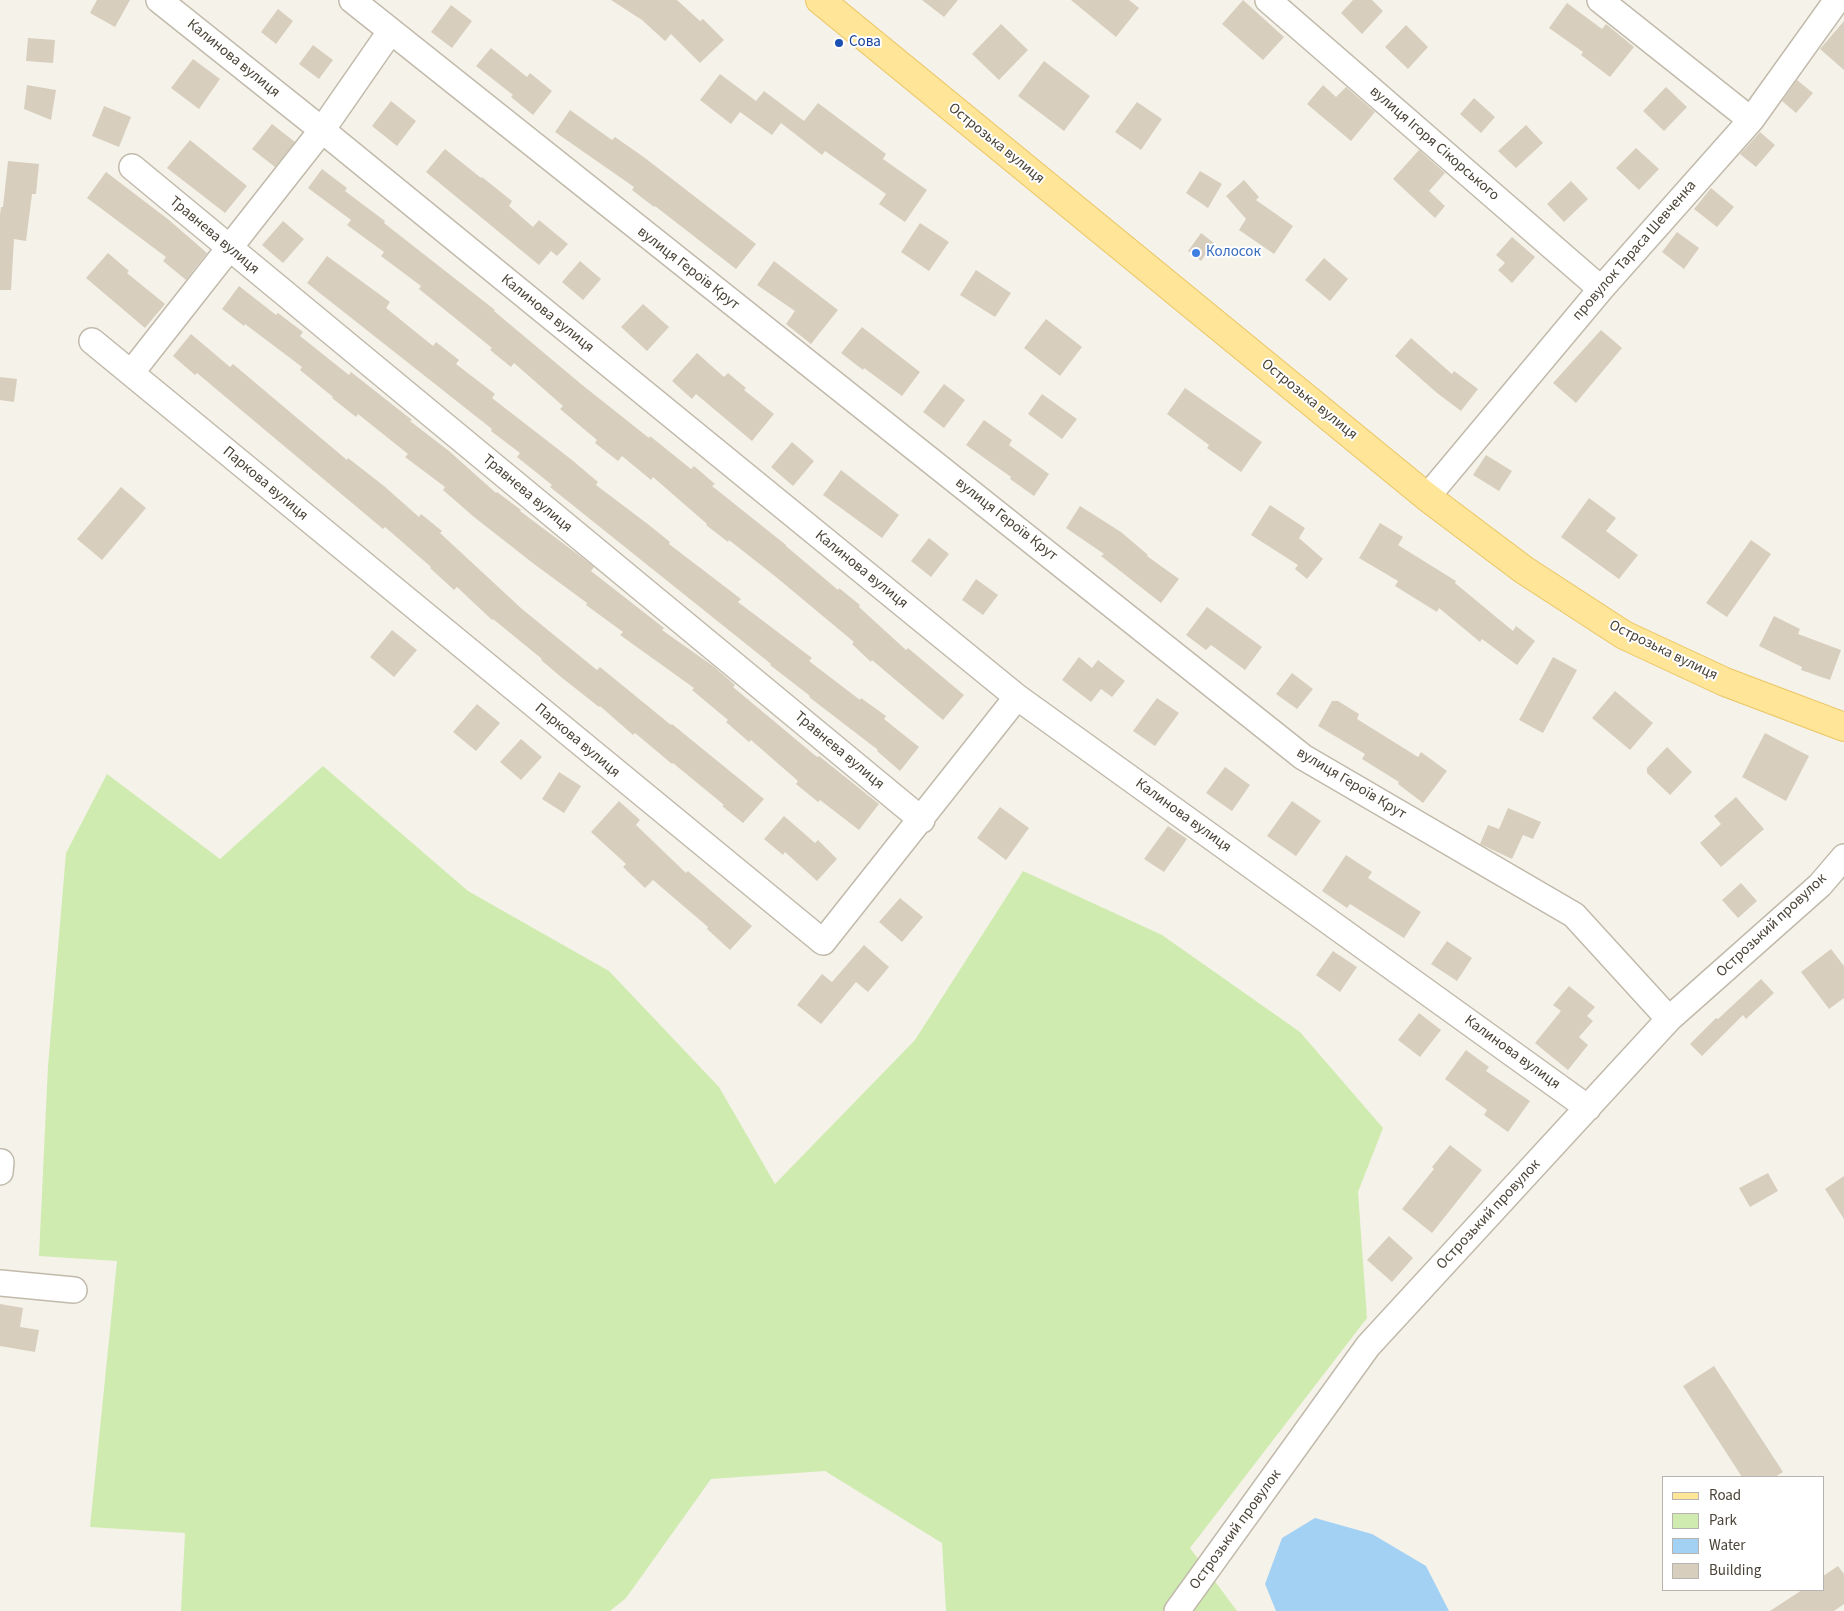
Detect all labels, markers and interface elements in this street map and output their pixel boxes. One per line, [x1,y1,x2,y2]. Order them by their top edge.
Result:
street label: Калинова вулиця [183,16,283,102]
place label: Сова [849,34,881,52]
marker: Сова [833,37,845,49]
street label: вулиця Ігоря Сікорського [1366,83,1502,205]
street label: Острозька вулиця [944,100,1048,188]
street label: провулок Тараса Шевченка [1569,177,1701,325]
street label: Травнева вулиця [165,193,263,279]
street label: вулиця Героїв Крут [633,223,743,315]
place label: Колосок [1206,244,1261,262]
marker: Колосок [1190,247,1202,259]
street label: Калинова вулиця [497,271,597,357]
street label: Острозька вулиця [1257,356,1361,444]
street label: Паркова вулиця [219,443,311,525]
street label: Травнева вулиця [478,451,576,537]
street label: вулиця Героїв Крут [951,474,1061,566]
street label: Калинова вулиця [811,527,911,613]
street label: Острозька вулиця [1606,617,1720,685]
street label: Паркова вулиця [531,700,623,782]
street label: Травнева вулиця [790,708,888,794]
street label: вулиця Героїв Крут [1293,744,1409,824]
street label: Калинова вулиця [1131,775,1235,857]
street label: Острозький провулок [1713,870,1831,982]
street label: Калинова вулиця [1460,1012,1564,1094]
street label: Острозький провулок [1433,1156,1545,1274]
street label: Острозький провулок [1186,1466,1286,1594]
legend [1662,1476,1824,1591]
text: Road [1709,1485,1741,1506]
text: Park [1709,1510,1737,1531]
text: Water [1709,1535,1745,1556]
text: Building [1709,1560,1761,1581]

